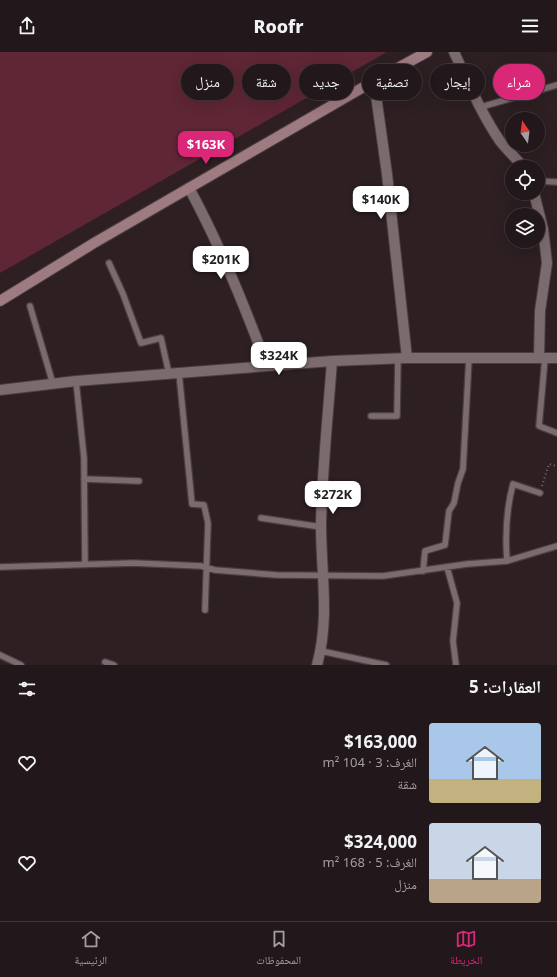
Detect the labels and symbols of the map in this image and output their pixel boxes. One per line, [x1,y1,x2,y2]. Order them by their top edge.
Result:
north arrow [505,112,545,152]
pin: $163K [178,131,234,165]
pin: $140K [353,186,409,220]
pin: $201K [193,246,249,280]
pin: $324K [251,342,307,376]
pin: $272K [305,481,361,515]

